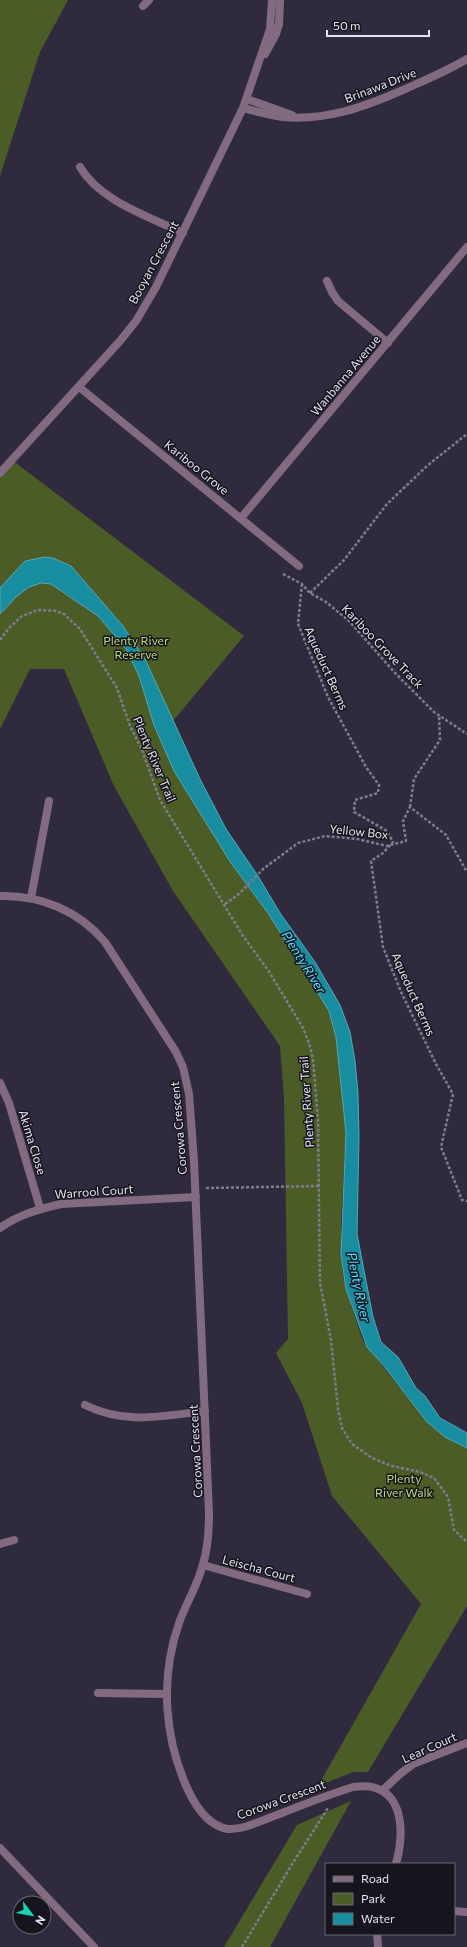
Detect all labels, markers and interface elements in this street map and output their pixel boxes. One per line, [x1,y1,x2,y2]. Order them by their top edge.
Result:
scale bar [327,12,429,38]
text: 50 m [333,18,361,32]
street label: Brinawa Drive [342,65,418,105]
street label: Booyan Crescent [125,218,181,306]
street label: Wanbanna Avenue [307,332,383,418]
street label: Kariboo Grove [162,437,232,497]
street label: Kariboo Grove Track [339,601,427,691]
street label: Aqueduct Berms [302,624,352,712]
park label: Plenty River Reserve [103,633,169,661]
street label: Plenty River Trail [131,714,179,804]
street label: Yellow Box [329,821,390,841]
water label: Plenty River [278,928,330,997]
street label: Aqueduct Berms [389,950,439,1038]
street label: Plenty River Trail [296,1056,316,1148]
street label: Corowa Crescent [167,1081,189,1175]
street label: Akima Close [17,1108,49,1176]
street label: Warrool Court [54,1181,134,1201]
water label: Plenty River [344,1251,374,1324]
street label: Corowa Crescent [186,1404,204,1498]
park label: Plenty River Walk [375,1471,433,1499]
street label: Leischa Court [221,1552,297,1584]
street label: Lear Court [399,1729,459,1765]
street label: Corowa Crescent [235,1776,327,1822]
legend [325,1863,455,1935]
text: Road [361,1871,389,1885]
text: Park [361,1891,387,1905]
north arrow [12,1895,52,1935]
text: Water [361,1911,395,1925]
text: N [33,1914,49,1928]

